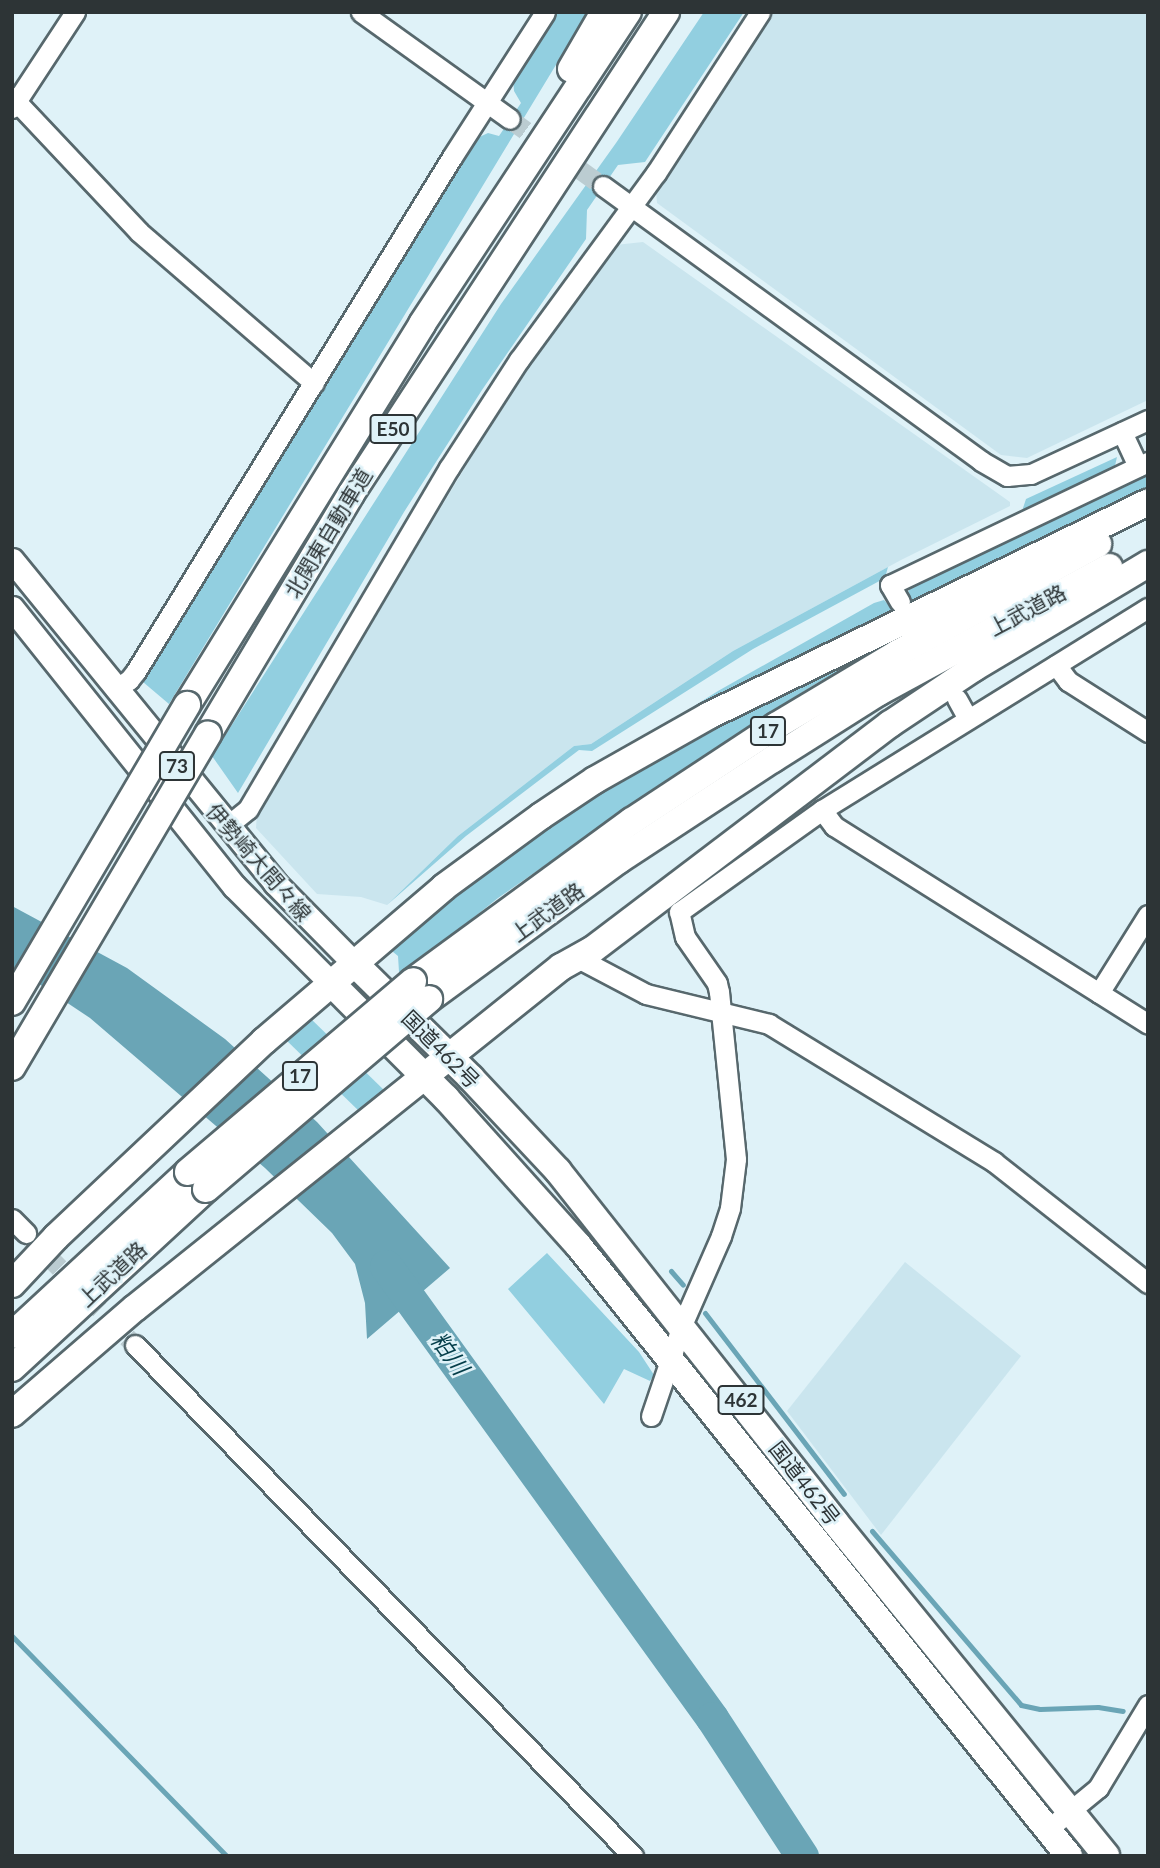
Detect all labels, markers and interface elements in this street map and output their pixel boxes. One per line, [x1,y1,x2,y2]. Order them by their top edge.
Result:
road number: E50 [368,414,418,444]
street label: 北関東自動車道 [279,464,377,602]
street label: 上武道路 [984,579,1070,641]
road number: 17 [749,716,787,746]
road number: 73 [158,750,196,782]
street label: 伊勢崎大間々線 [201,798,317,926]
street label: 上武道路 [506,877,588,947]
street label: 国道462号 [397,1005,485,1093]
road number: 17 [281,1060,319,1092]
street label: 上武道路 [73,1236,151,1312]
water label: 粕川 [425,1326,475,1380]
road number: 462 [716,1384,766,1416]
street label: 国道462号 [764,1436,846,1530]

